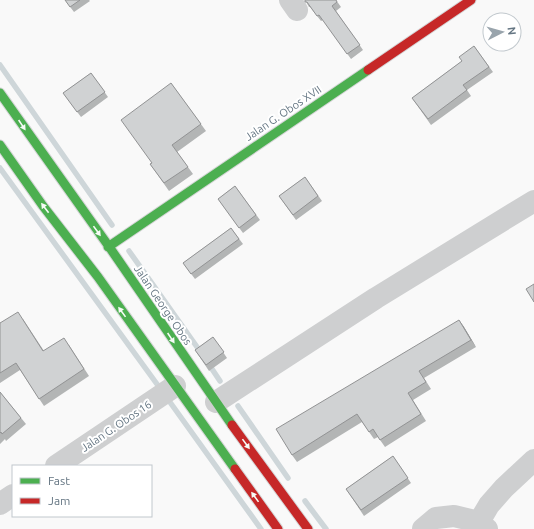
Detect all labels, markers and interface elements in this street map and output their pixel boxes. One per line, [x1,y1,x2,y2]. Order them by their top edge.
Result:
north arrow [482,12,522,52]
text: N [506,26,518,36]
street label: Jalan G. Obos XVII [243,83,323,143]
one-way arrow [18,120,26,130]
one-way arrow [41,202,49,213]
one-way arrow [93,226,101,236]
street label: Jalan George Obos [132,263,194,347]
one-way arrow [119,307,127,317]
one-way arrow [167,333,175,343]
street label: Jalan G. Obos 16 [79,398,153,454]
one-way arrow [242,439,250,449]
legend [12,465,152,517]
text: Fast [48,474,70,487]
one-way arrow [251,492,259,503]
text: Jam [48,494,70,507]

